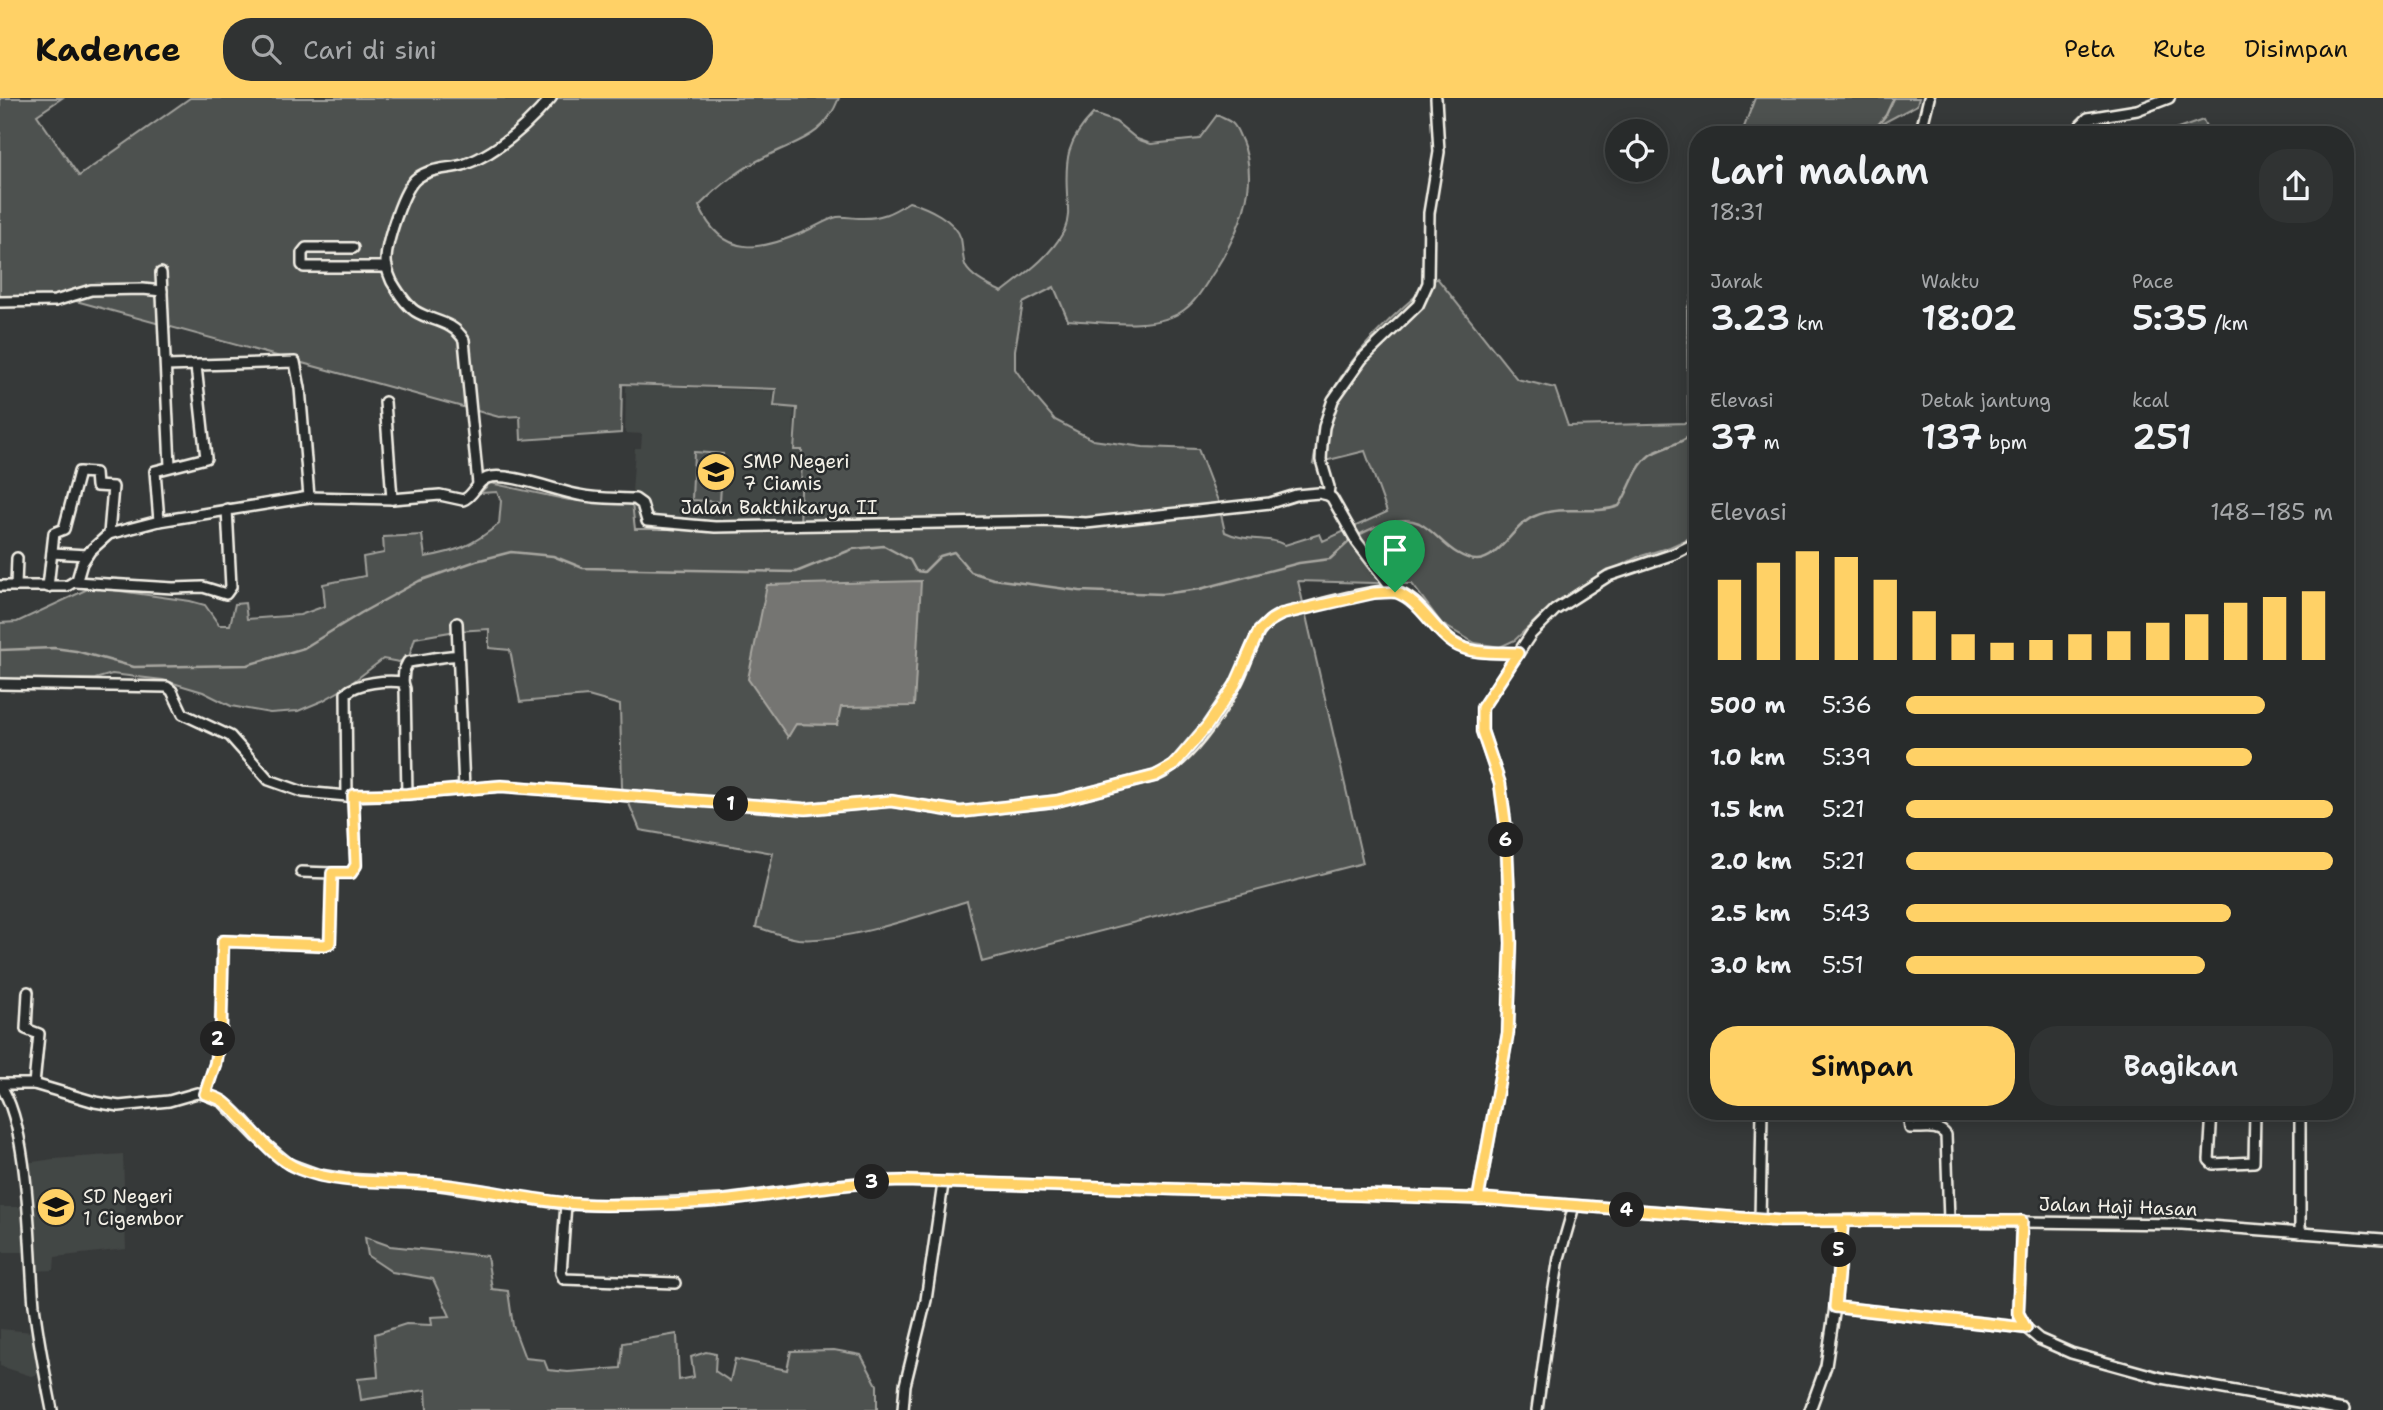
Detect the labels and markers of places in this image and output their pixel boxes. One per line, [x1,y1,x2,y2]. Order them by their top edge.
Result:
place label: SMP Negeri 7 Ciamis [743,449,850,496]
school or university icon: SMP Negeri 7 Ciamis [695,451,737,493]
pin [1365,520,1425,592]
pin: 1 [714,786,748,822]
pin: 6 [1488,822,1524,858]
pin: 2 [200,1021,235,1056]
pin: 3 [854,1164,890,1200]
place label: SD Negeri 1 Cigembor [83,1184,184,1231]
school or university icon: SD Negeri 1 Cigembor [35,1186,77,1228]
pin: 4 [1610,1192,1644,1228]
pin: 5 [1822,1232,1856,1268]

